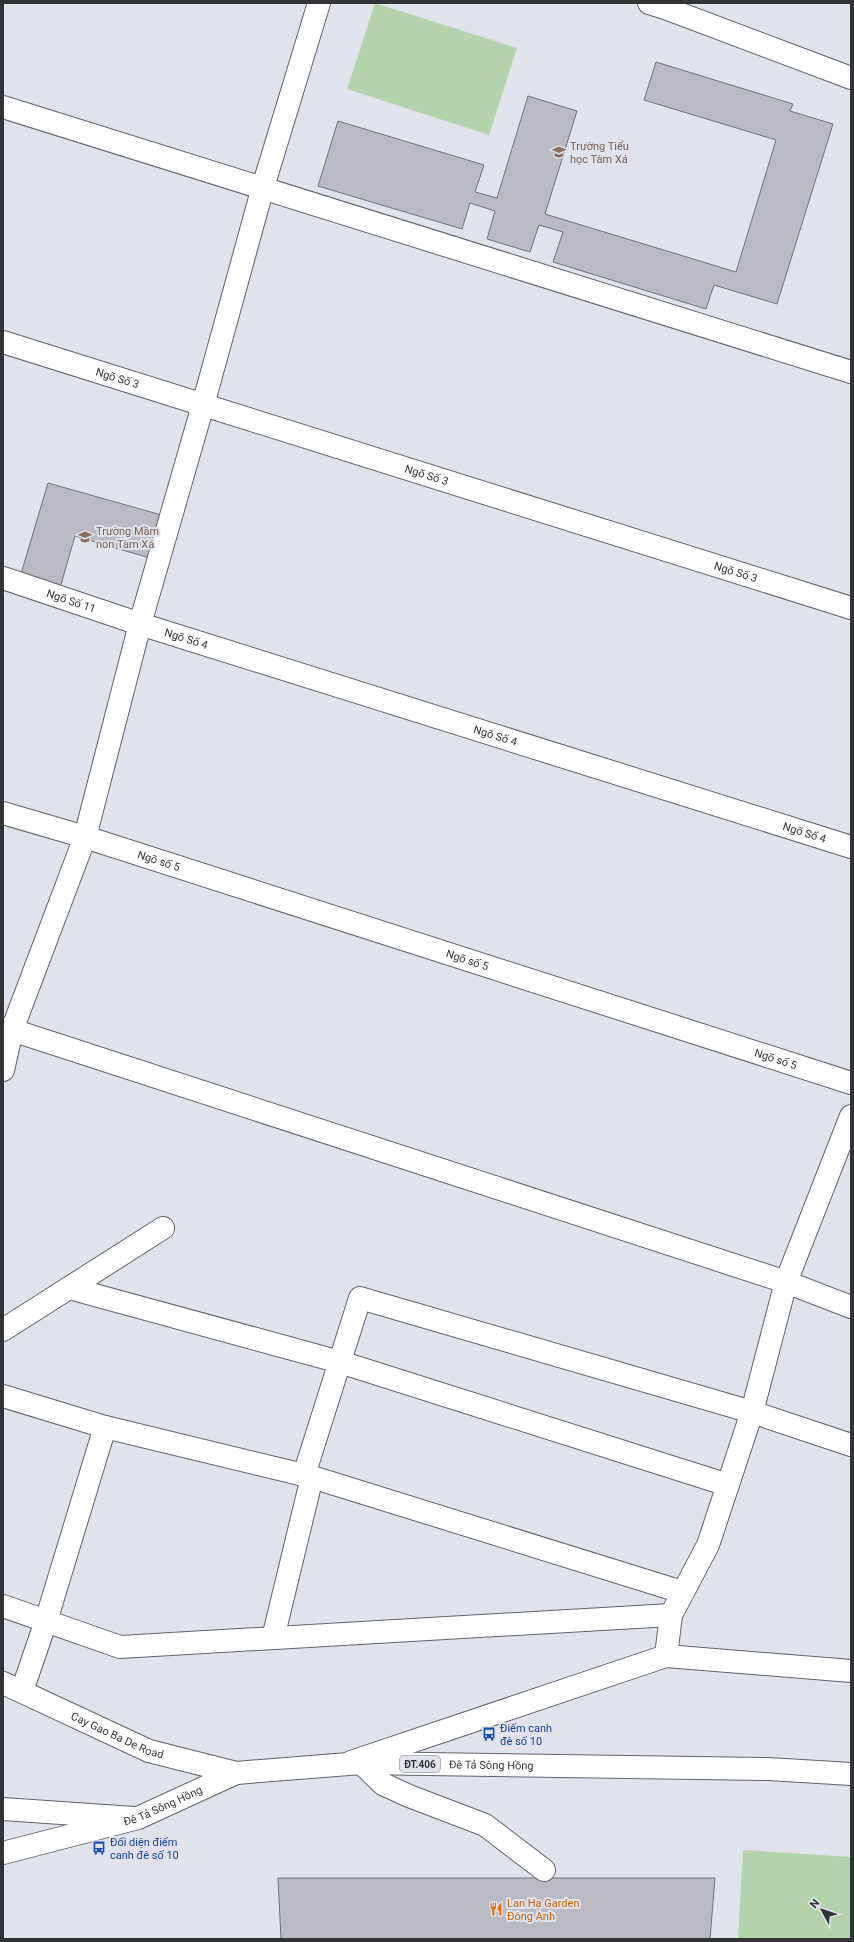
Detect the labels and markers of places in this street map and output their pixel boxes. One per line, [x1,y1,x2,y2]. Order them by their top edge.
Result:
place label: Trường Tiểu học Tàm Xá [570,140,629,166]
school or university icon: Trường Tiểu học Tàm Xá [551,144,567,160]
place label: Trường Mầm non Tàm Xá [96,525,159,551]
school or university icon: Trường Mầm non Tàm Xá [77,529,93,545]
place label: Điếm canh đê số 10 [500,1722,552,1748]
bus stop icon: Điếm canh đê số 10 [481,1726,497,1742]
place label: Đối diện điếm canh đê số 10 [110,1836,179,1862]
bus stop icon: Đối diện điếm canh đê số 10 [91,1840,107,1856]
place label: Lan Hạ Garden Đông Anh [507,1897,579,1923]
restaurant icon: Lan Hạ Garden Đông Anh [488,1901,504,1917]

